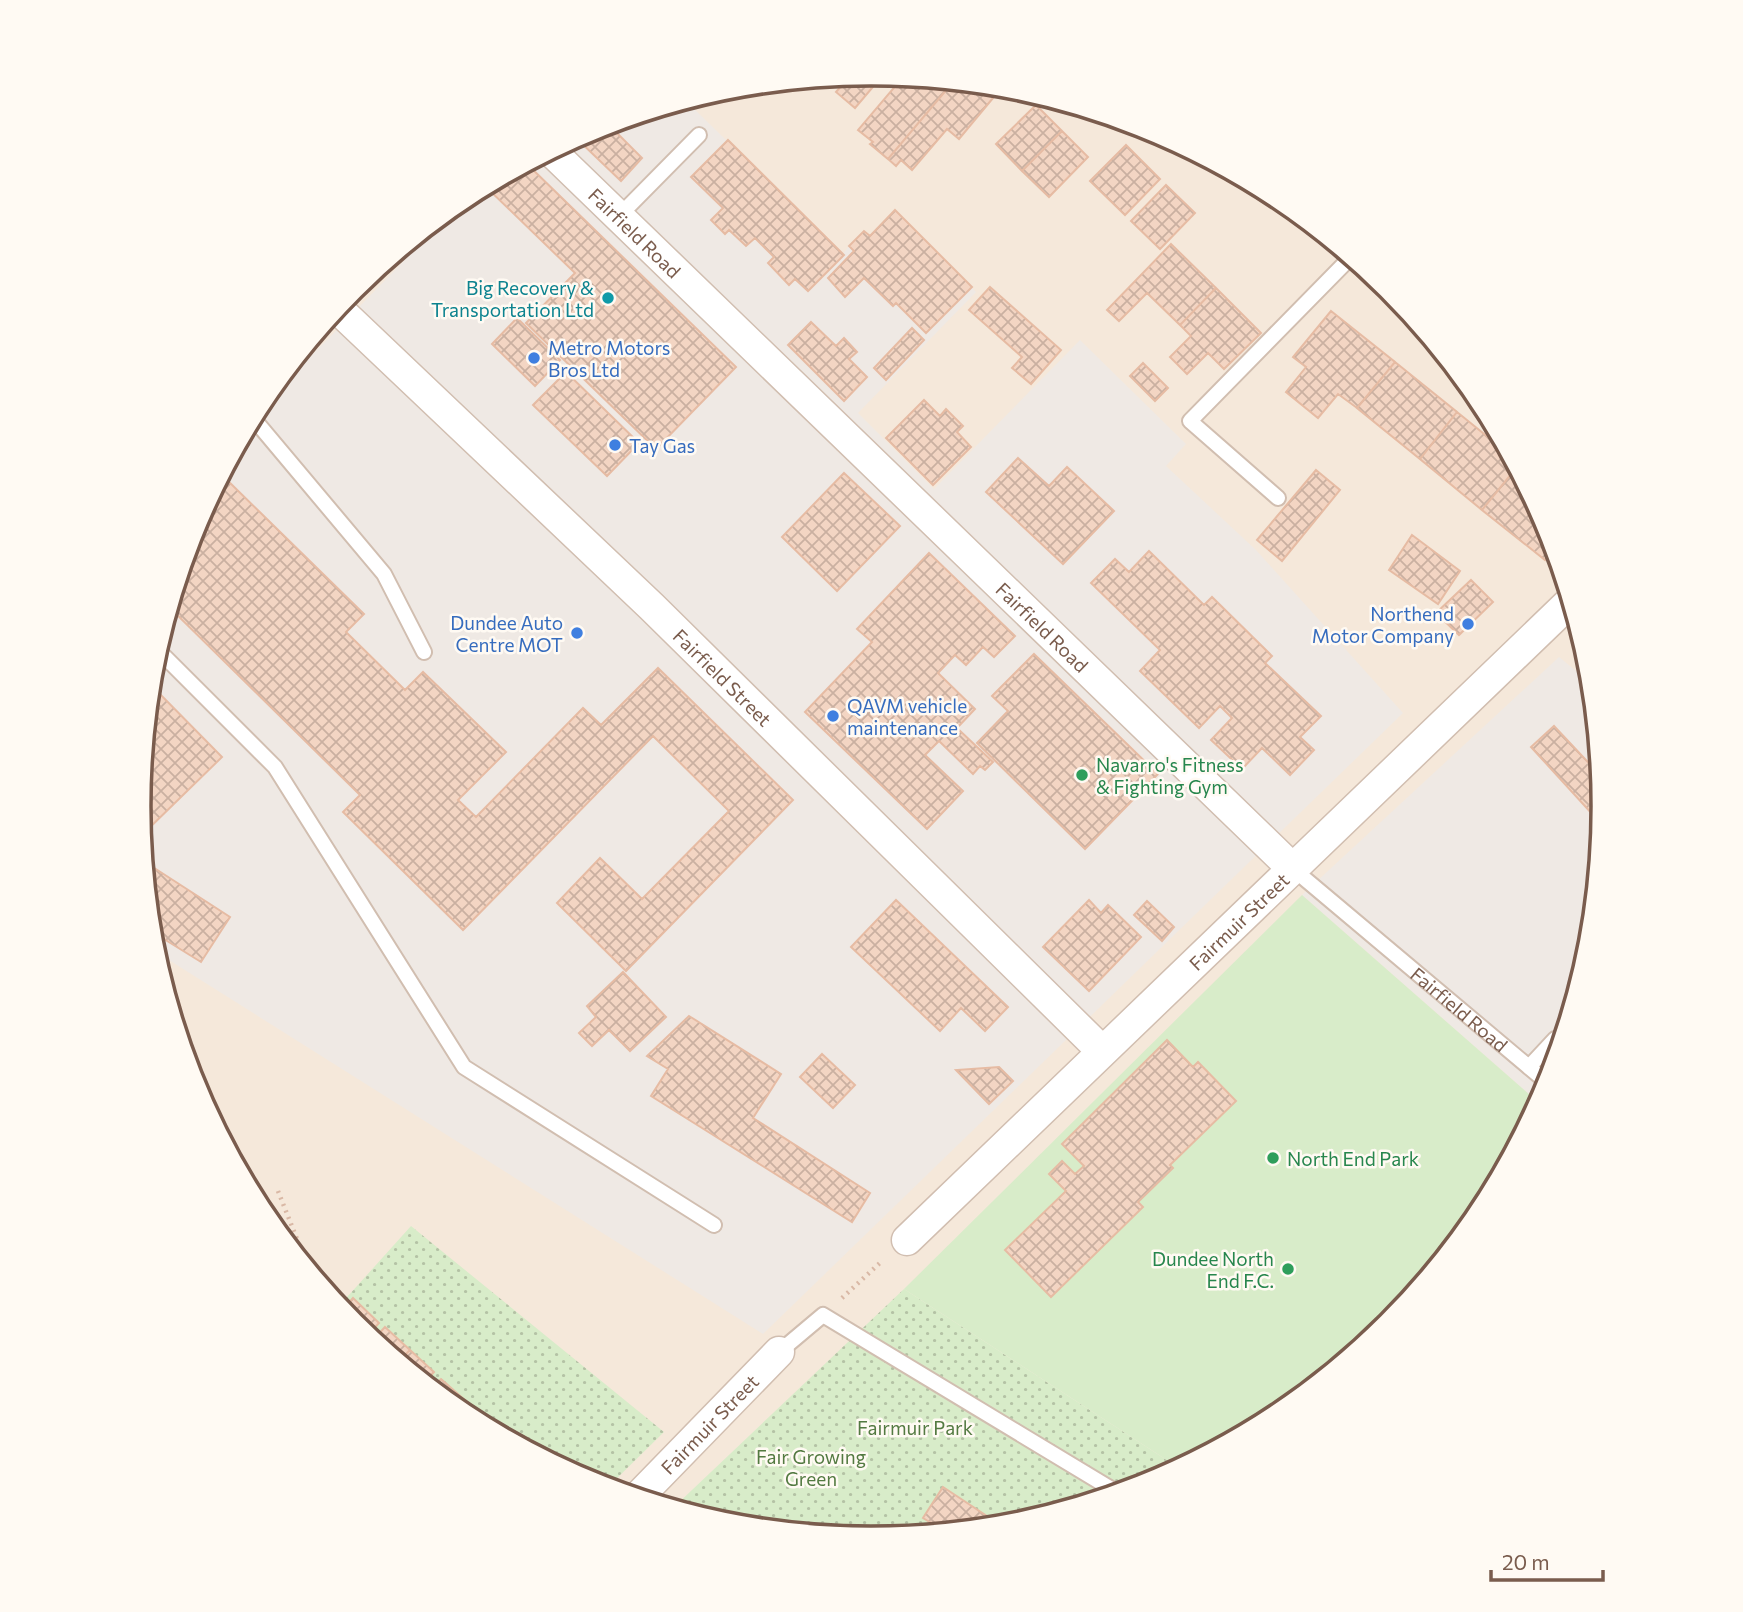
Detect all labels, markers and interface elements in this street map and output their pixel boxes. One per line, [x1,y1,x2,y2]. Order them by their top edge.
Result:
street label: Fairfield Road [584,183,686,282]
place label: Big Recovery & Transportation Ltd [431,276,594,321]
marker: Big Recovery & Transportation Ltd [600,290,616,306]
place label: Metro Motors Bros Ltd [548,336,670,381]
marker: Metro Motors Bros Ltd [526,350,542,366]
place label: Tay Gas [629,434,695,457]
marker: Tay Gas [607,437,623,453]
street label: Fairfield Road [992,577,1093,676]
place label: Northend Motor Company [1312,602,1454,647]
place label: Dundee Auto Centre MOT [450,611,563,656]
marker: Northend Motor Company [1460,616,1476,632]
street label: Fairfield Street [669,624,777,730]
marker: Dundee Auto Centre MOT [569,625,585,641]
place label: QAVM vehicle maintenance [847,694,967,739]
marker: QAVM vehicle maintenance [825,708,841,724]
place label: Navarro's Fitness & Fighting Gym [1096,753,1244,798]
marker: Navarro's Fitness & Fighting Gym [1074,767,1090,783]
street label: Fairmuir Street [1184,868,1293,974]
street label: Fairfield Road [1407,962,1513,1056]
place label: North End Park [1287,1147,1419,1170]
marker: North End Park [1265,1150,1281,1166]
place label: Dundee North End F.C. [1152,1247,1274,1292]
marker: Dundee North End F.C. [1280,1261,1296,1277]
street label: Fairmuir Street [656,1369,763,1479]
park label: Fairmuir Park [857,1416,973,1439]
park label: Fair Growing Green [756,1445,866,1490]
scale bar [1491,1538,1603,1582]
text: 20 m [1502,1549,1550,1574]

